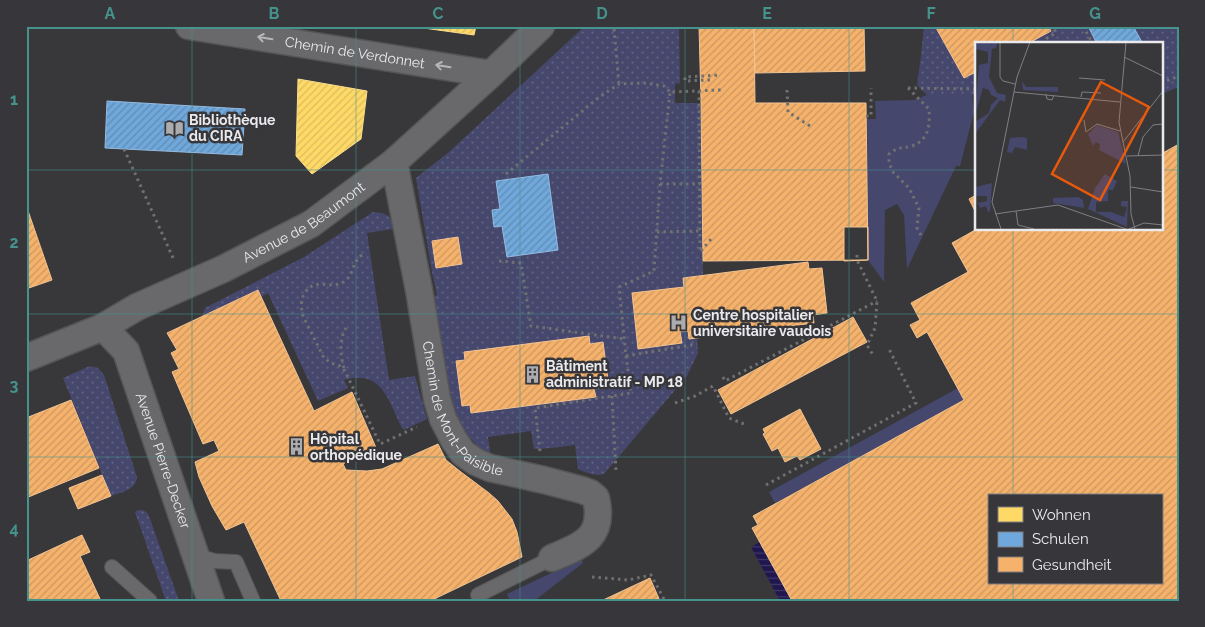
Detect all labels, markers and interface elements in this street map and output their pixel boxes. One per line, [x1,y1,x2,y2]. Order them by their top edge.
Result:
text: A [105,4,116,23]
text: B [269,4,280,23]
text: C [433,4,444,23]
text: D [596,4,608,23]
text: E [762,4,772,23]
text: F [926,4,936,23]
text: G [1089,4,1101,23]
one-way arrow [257,32,273,42]
street label: Chemin de Verdonnet [284,33,426,71]
inset map [975,42,1162,230]
one-way arrow [435,60,451,70]
text: 1 [10,90,18,109]
place label: Bibliothèque du CIRA [189,112,276,144]
library icon: Bibliothèque du CIRA [165,118,185,138]
street label: Avenue de Beaumont [240,178,368,266]
text: 2 [9,233,19,252]
place label: Centre hospitalier universitaire vaudois [693,307,831,339]
hospital icon: Centre hospitalier universitaire vaudois [669,313,689,333]
street label: Chemin de Mont-Paisible [420,340,505,479]
place label: Bâtiment administratif - MP 18 [546,358,683,390]
building icon: Bâtiment administratif - MP 18 [522,364,542,384]
text: 3 [10,376,19,395]
street label: Avenue Pierre-Decker [133,391,194,531]
place label: Hôpital orthopédique [310,431,403,463]
building icon: Hôpital orthopédique [286,437,306,457]
legend [988,494,1162,584]
text: Wohnen [1032,506,1091,524]
text: 4 [9,519,19,538]
text: Schulen [1032,530,1089,548]
text: Gesundheit [1032,556,1112,574]

